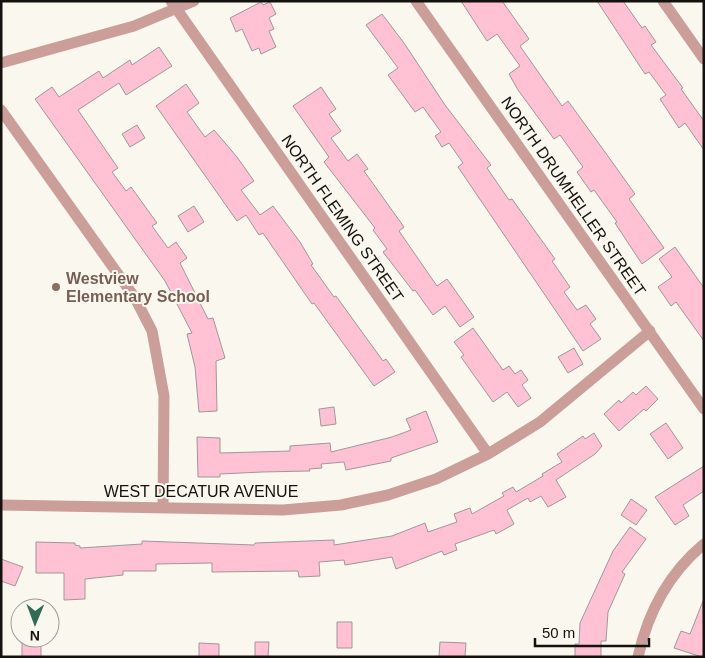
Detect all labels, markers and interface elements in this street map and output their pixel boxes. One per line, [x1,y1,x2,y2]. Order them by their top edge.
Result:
street label: NORTH DRUMHELLER STREET [498,94,649,299]
street label: NORTH FLEMING STREET [278,132,407,305]
place label: Westview Elementary School [66,270,210,305]
marker: Westview Elementary School [50,281,62,293]
street label: WEST DECATUR AVENUE [104,483,298,500]
north arrow [10,598,60,648]
scale bar [535,616,649,648]
text: 50 m [542,624,575,641]
text: N [30,628,40,644]

